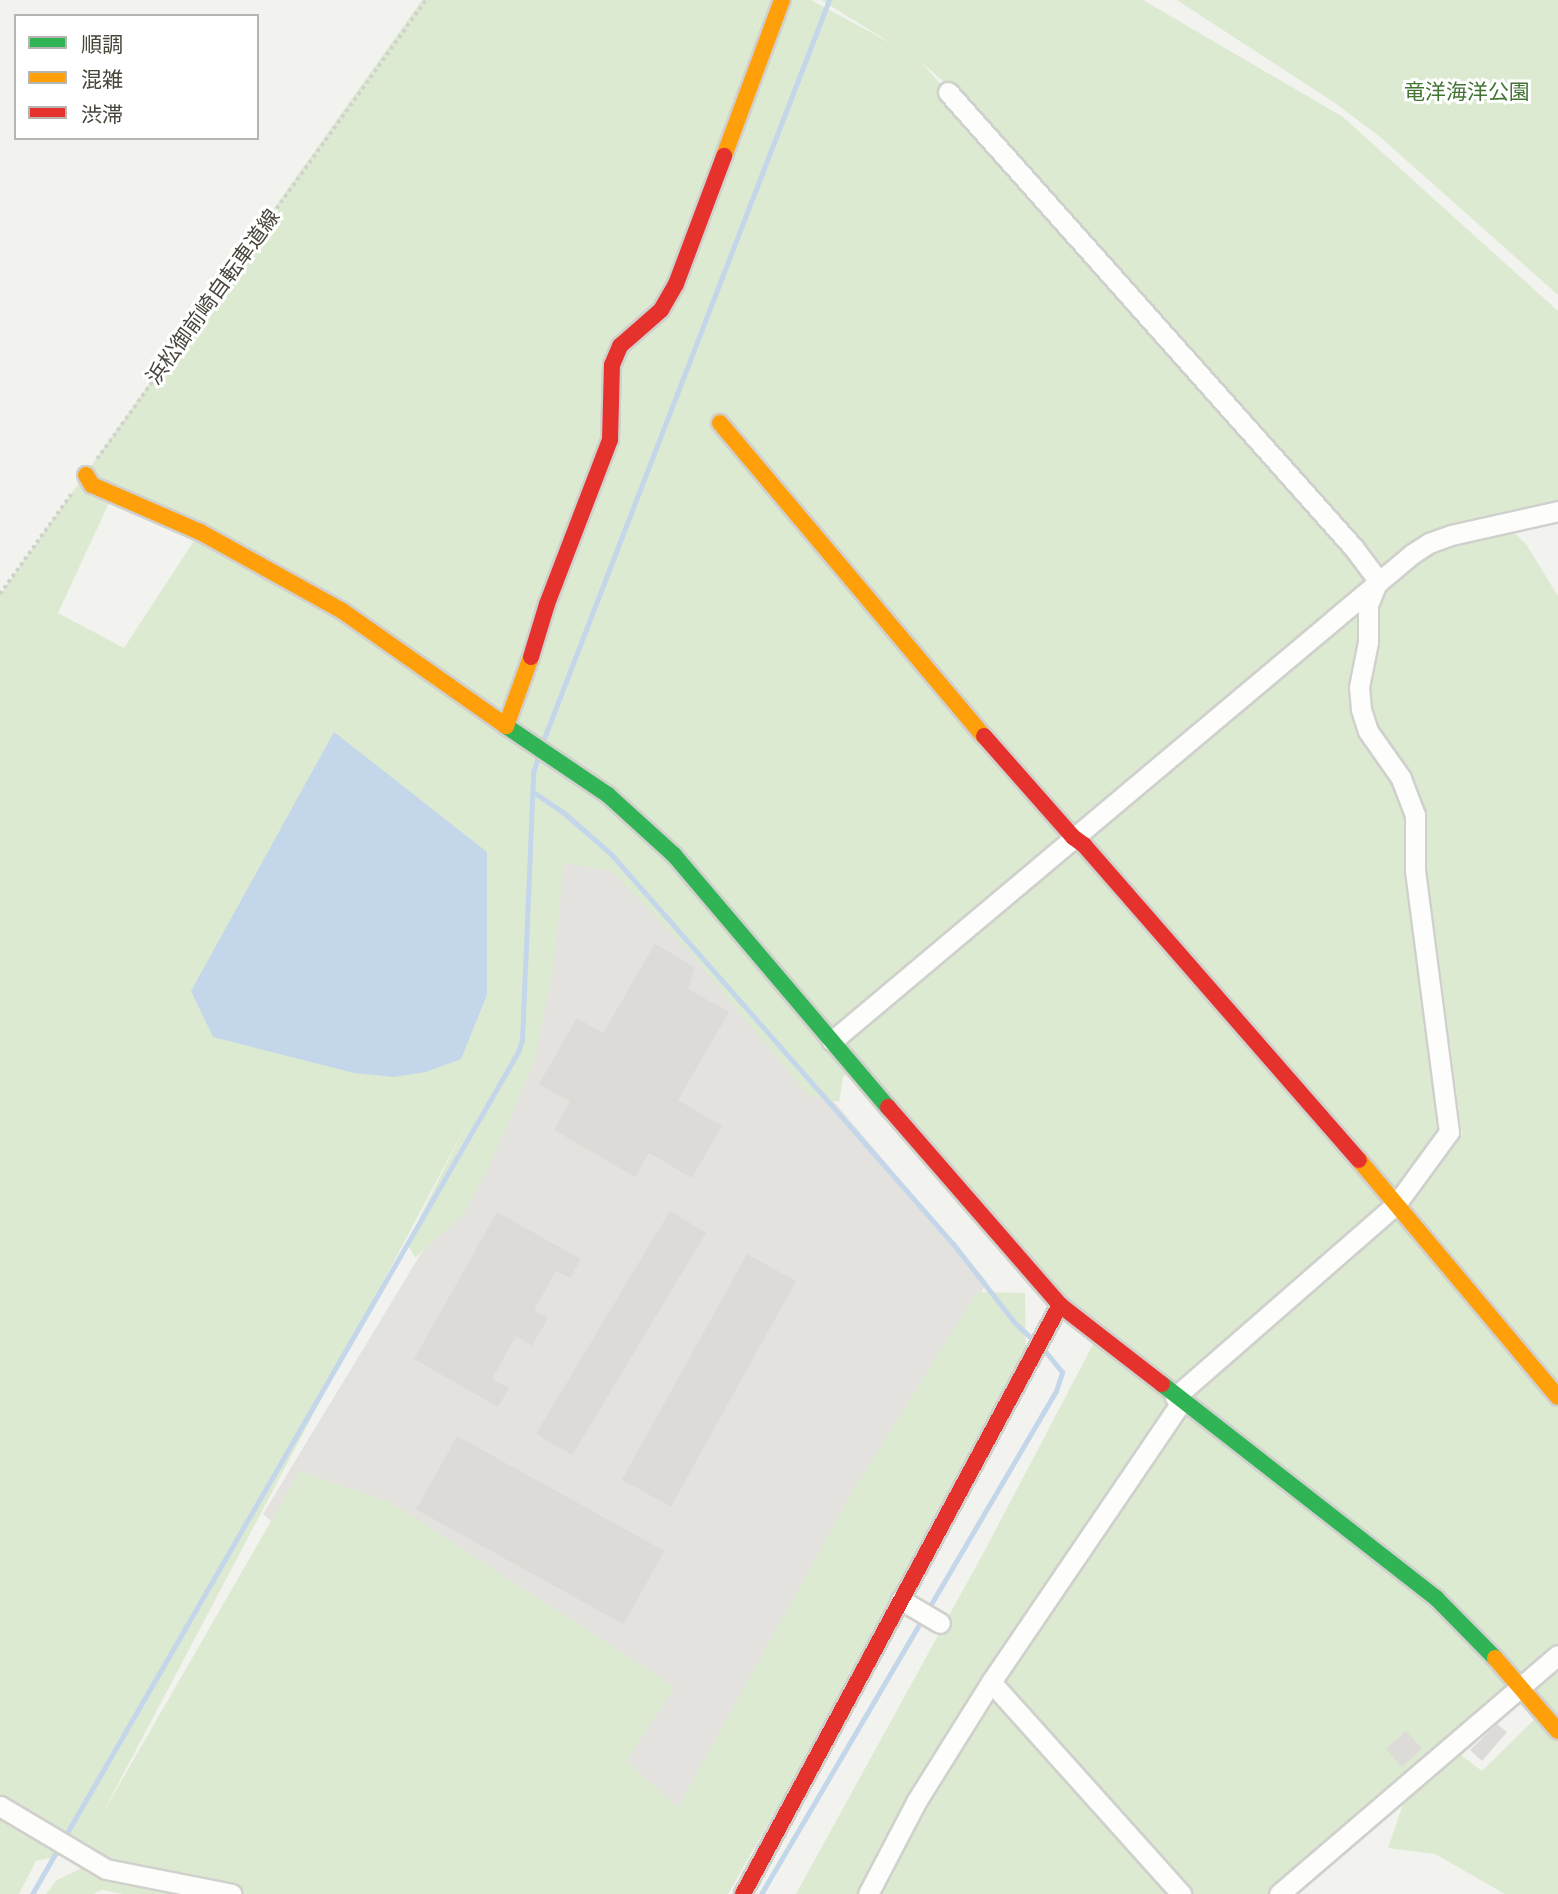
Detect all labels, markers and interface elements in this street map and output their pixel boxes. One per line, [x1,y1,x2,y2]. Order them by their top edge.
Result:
legend [14,14,259,140]
text: 順調 [81,32,123,58]
text: 混雑 [81,67,123,93]
park label: 竜洋海洋公園 [1404,79,1530,105]
text: 渋滞 [81,102,123,128]
street label: 浜松御前崎自転車道線 [141,205,285,389]

